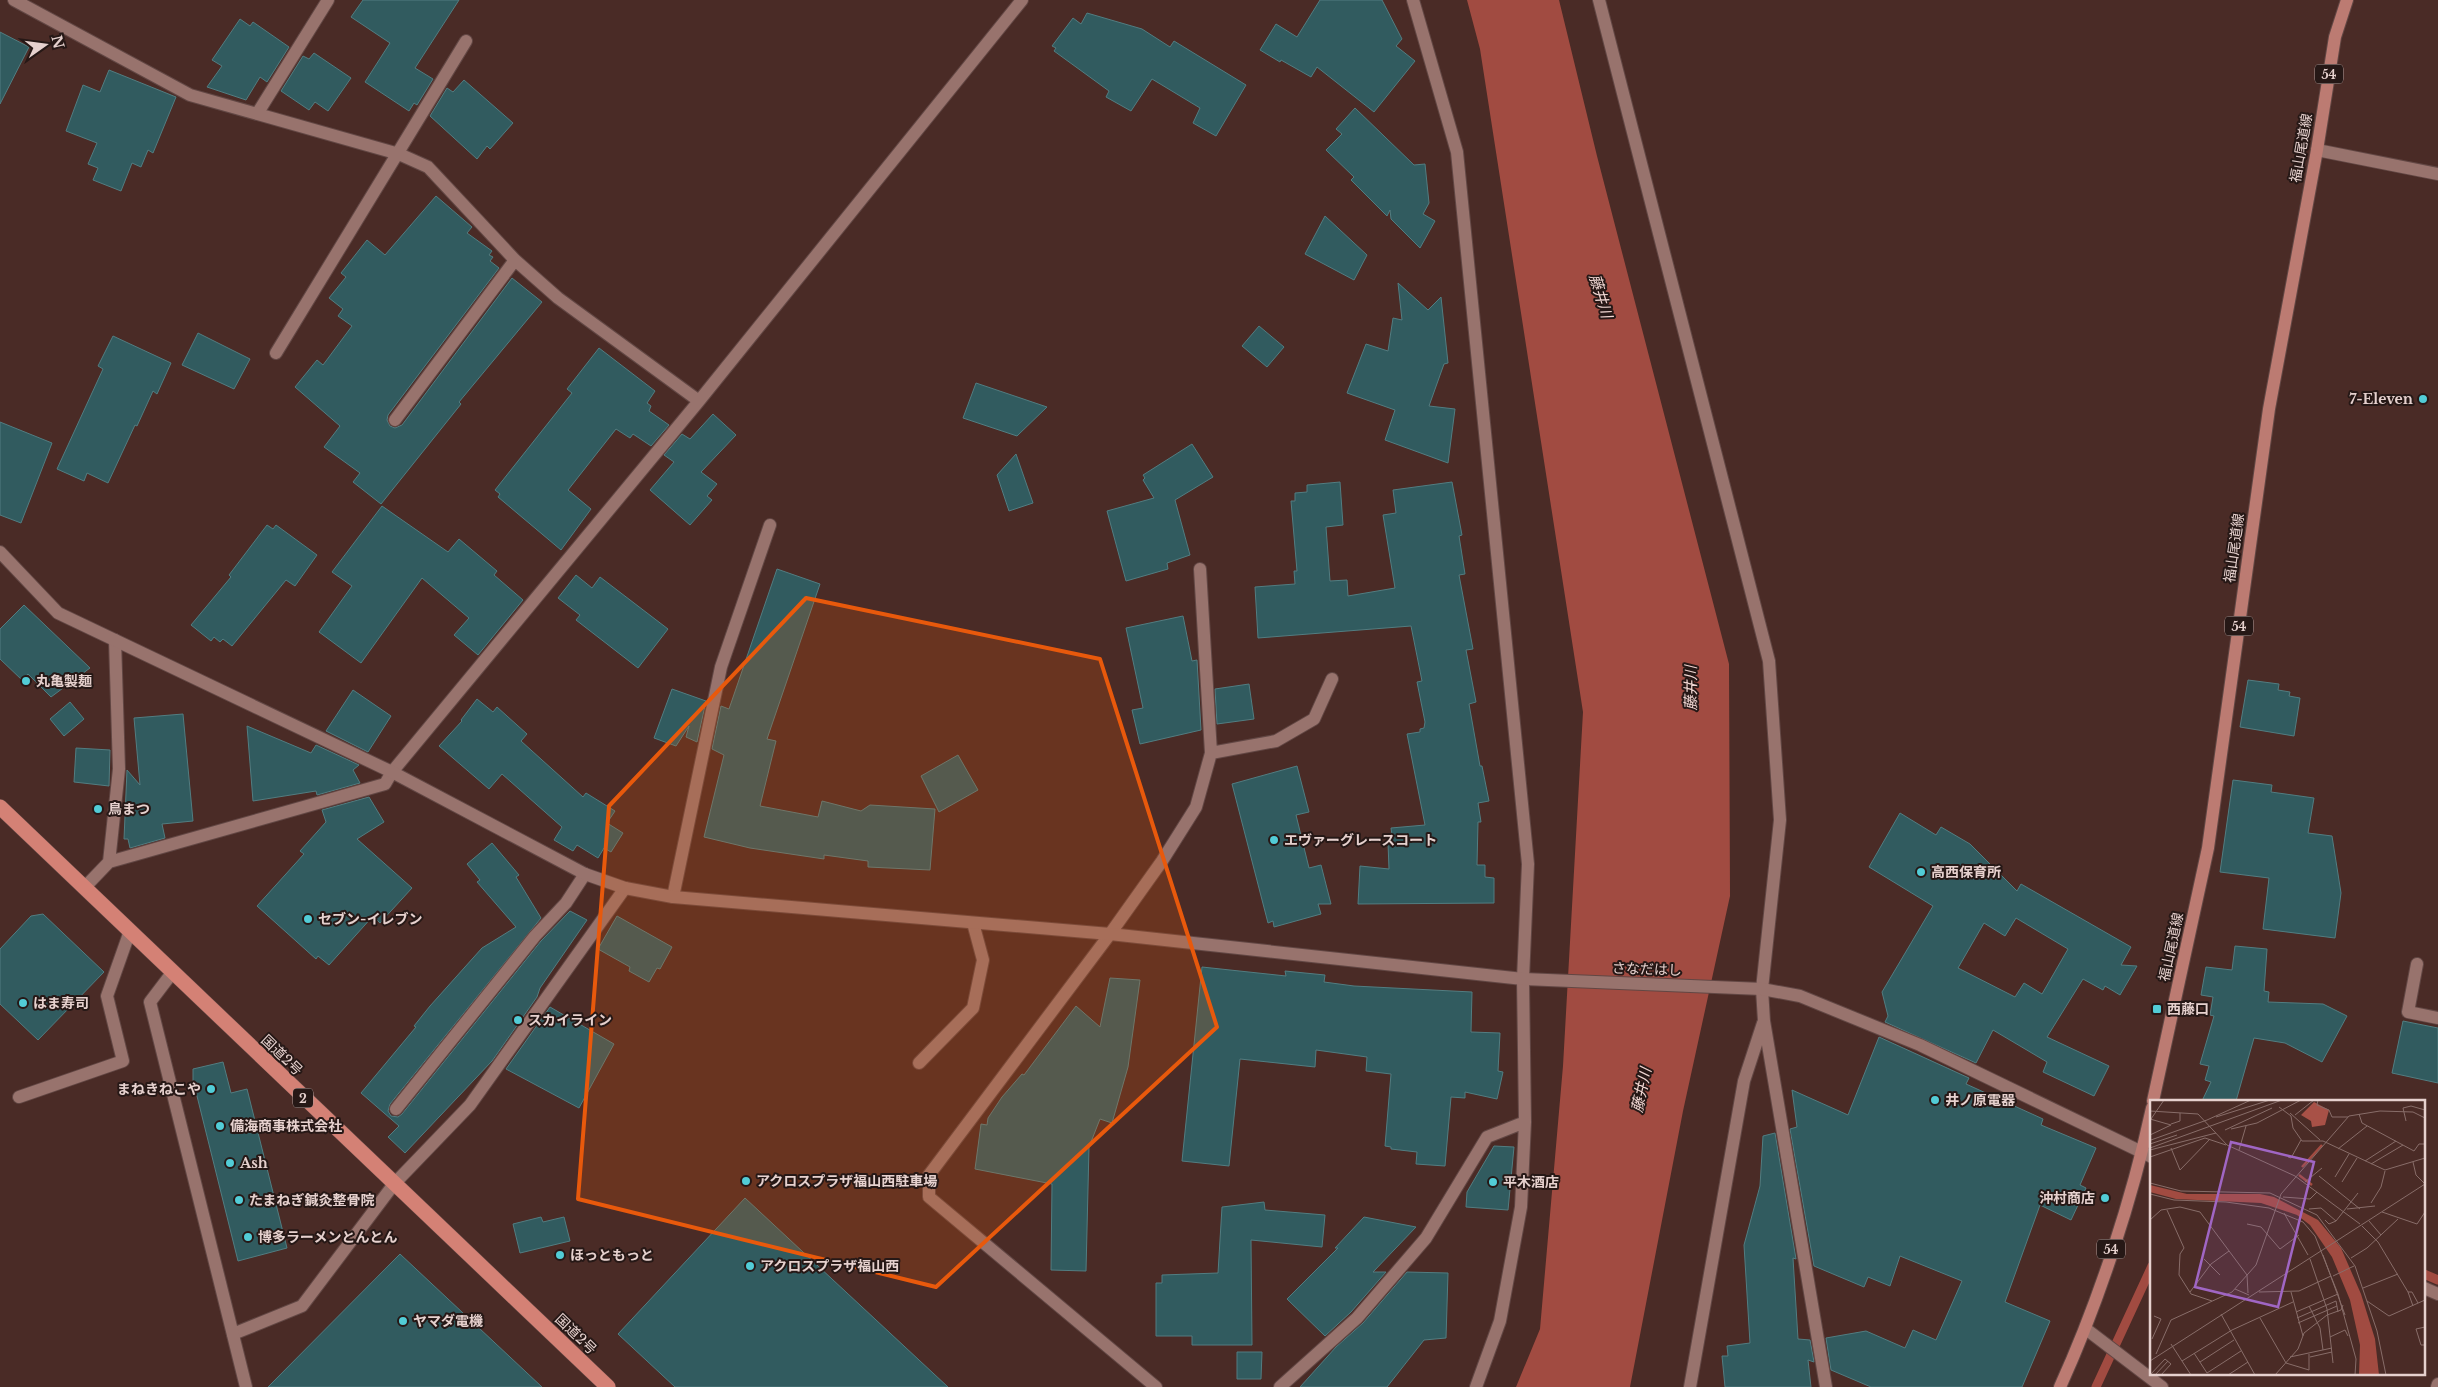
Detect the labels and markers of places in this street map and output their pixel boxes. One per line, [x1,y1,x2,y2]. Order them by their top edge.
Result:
place label: 7-Eleven [2349,390,2413,408]
marker: 7-Eleven [2417,393,2429,405]
place label: 丸亀製麺 [36,672,92,690]
marker: 丸亀製麺 [20,675,32,687]
place label: 鳥まつ [108,800,150,818]
marker: 鳥まつ [92,803,104,815]
place label: エヴァーグレースコート [1284,831,1437,849]
marker: エヴァーグレースコート [1268,834,1280,846]
place label: 高西保育所 [1931,863,2001,881]
marker: 高西保育所 [1915,866,1927,878]
place label: セブン-イレブン [318,910,422,928]
marker: セブン-イレブン [302,913,314,925]
place label: はま寿司 [33,994,89,1012]
marker: はま寿司 [17,997,29,1009]
place label: 西藤口 [2167,1000,2209,1018]
marker: 西藤口 [2151,1003,2163,1015]
place label: スカイライン [528,1011,612,1029]
marker: スカイライン [512,1014,524,1026]
place label: まねきねこや [117,1080,201,1098]
marker: まねきねこや [205,1083,217,1095]
place label: 井ノ原電器 [1945,1091,2016,1109]
marker: 井ノ原電器 [1929,1094,1941,1106]
place label: 備海商事株式会社 [230,1117,342,1135]
marker: 備海商事株式会社 [214,1120,226,1132]
place label: Ash [239,1154,268,1172]
marker: Ash [224,1157,236,1169]
place label: アクロスプラザ福山西駐車場 [756,1172,937,1190]
place label: 平木酒店 [1503,1173,1559,1191]
marker: アクロスプラザ福山西駐車場 [740,1175,752,1187]
marker: 平木酒店 [1487,1176,1499,1188]
place label: 沖村商店 [2039,1189,2095,1207]
place label: たまねぎ鍼灸整骨院 [249,1191,375,1209]
marker: 沖村商店 [2099,1192,2111,1204]
marker: たまねぎ鍼灸整骨院 [233,1194,245,1206]
place label: 博多ラーメンとんとん [258,1228,397,1246]
marker: 博多ラーメンとんとん [242,1231,254,1243]
place label: ほっともっと [570,1246,654,1264]
marker: ほっともっと [554,1249,566,1261]
place label: アクロスプラザ福山西 [760,1257,899,1275]
marker: アクロスプラザ福山西 [744,1260,756,1272]
place label: ヤマダ電機 [413,1312,483,1330]
marker: ヤマダ電機 [397,1315,409,1327]

